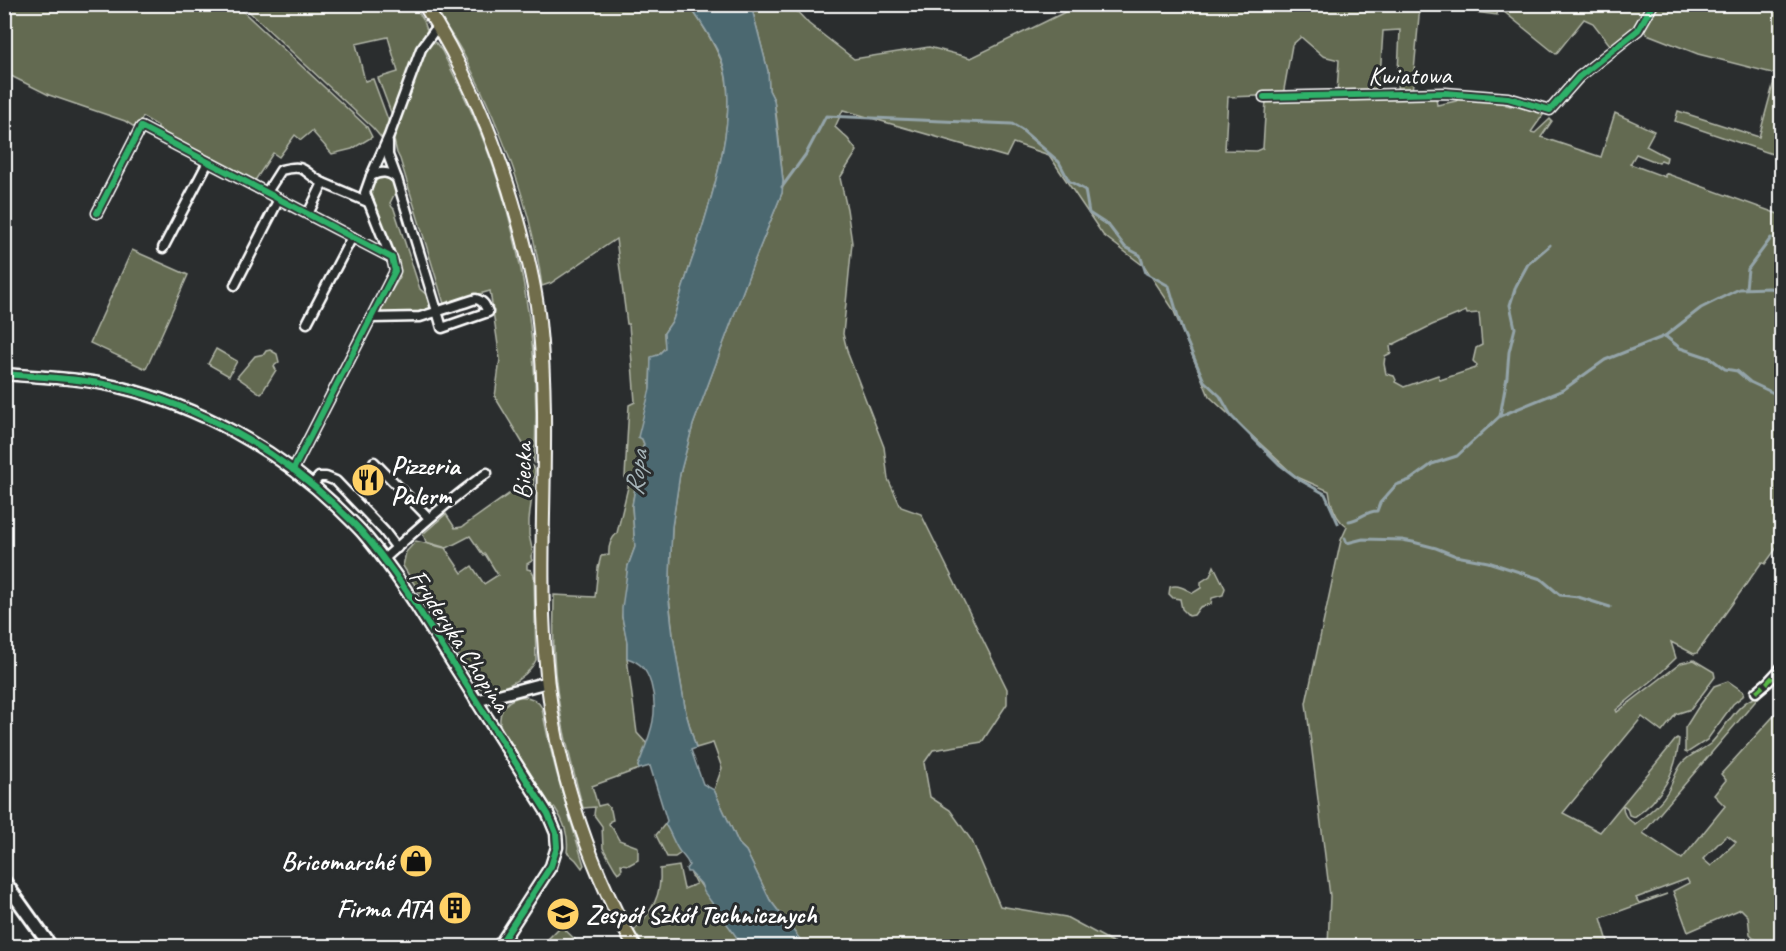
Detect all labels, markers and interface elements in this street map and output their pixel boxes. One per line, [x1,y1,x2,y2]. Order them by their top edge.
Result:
street label: Kwiatowa [1368,59,1453,92]
street label: Biecka [506,440,540,500]
water label: Ropa [616,447,656,497]
place label: Pizzeria Palerm [391,449,462,512]
restaurant icon: Pizzeria Palerm [350,462,386,498]
street label: Fryderyka Chopina [401,563,519,719]
shop icon: Bricomarché [398,843,434,879]
place label: Bricomarché [281,845,398,878]
building icon: Firma ATA [437,890,473,926]
place label: Firma ATA [336,892,434,925]
school or university icon: Zespół Szkół Technicznych [545,896,581,932]
place label: Zespół Szkół Technicznych [586,898,818,931]

